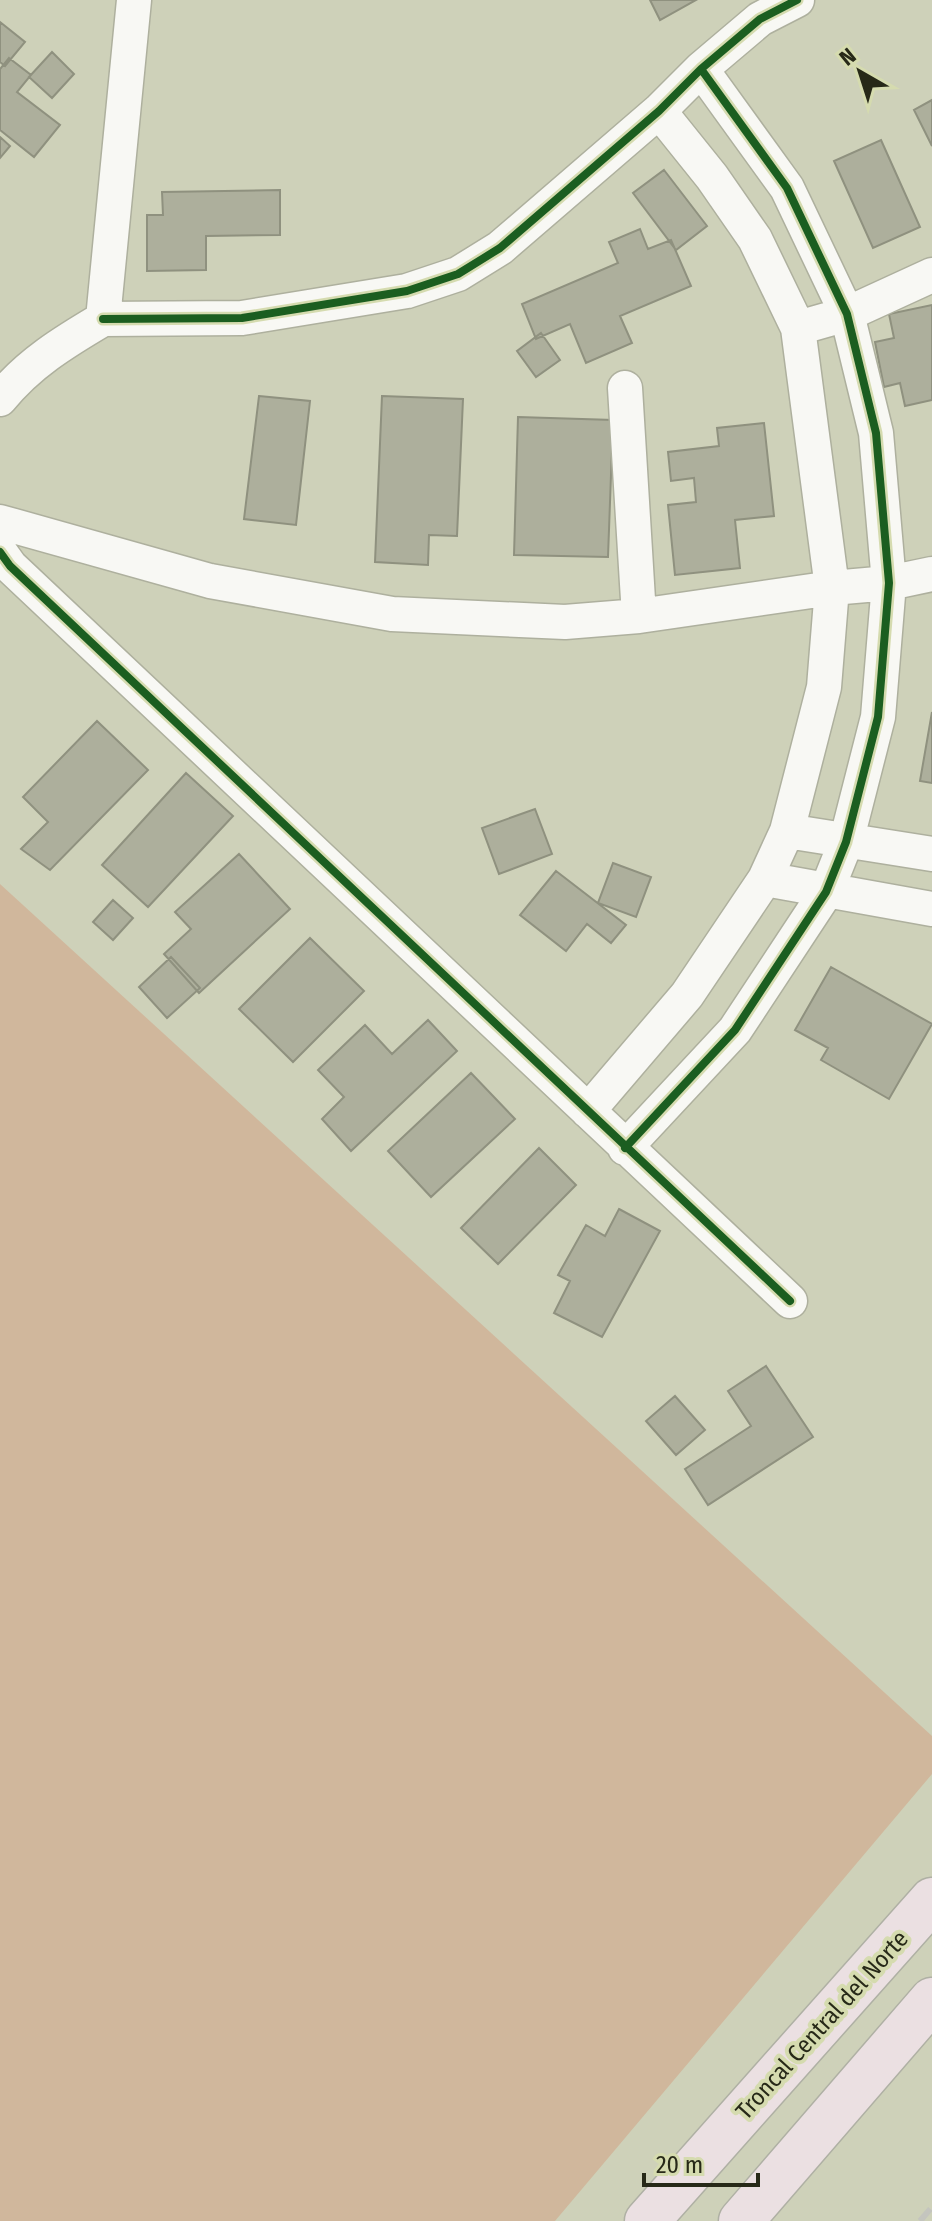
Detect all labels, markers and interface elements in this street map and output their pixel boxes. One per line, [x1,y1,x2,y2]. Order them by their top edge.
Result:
north arrow [820,32,900,112]
text: N [834,42,861,71]
street label: Troncal Central del Norte [730,1925,914,2125]
scale bar [644,2137,758,2187]
text: 20 m [656,2151,703,2179]

